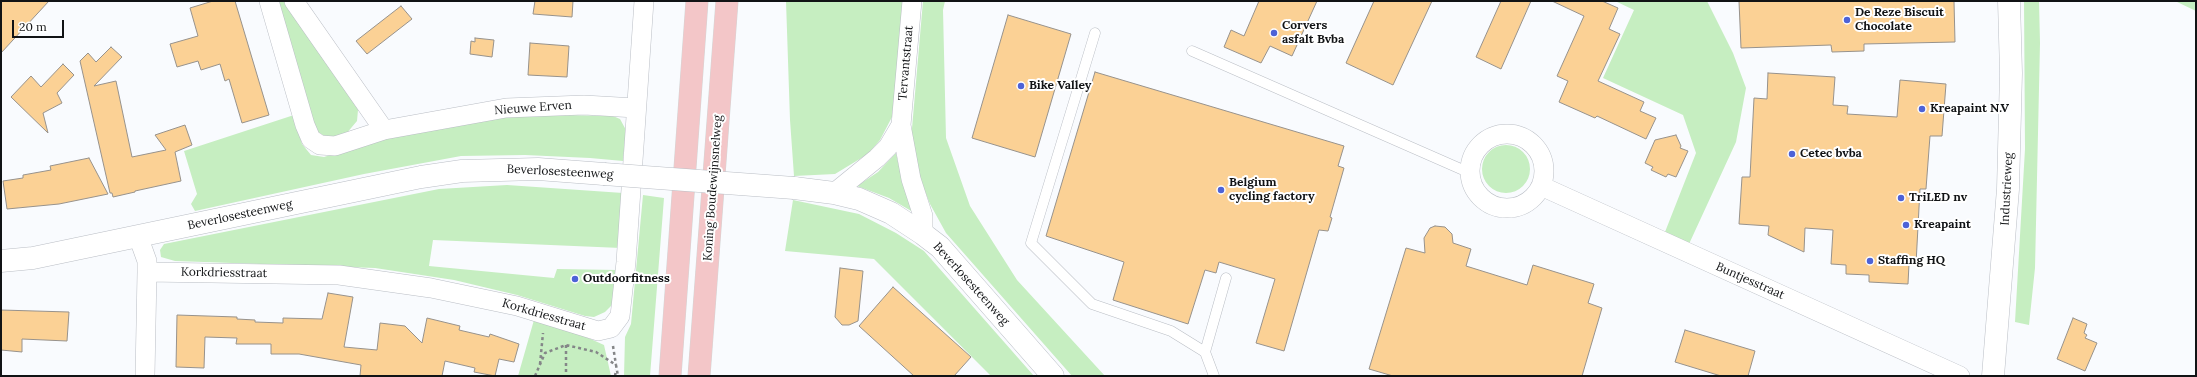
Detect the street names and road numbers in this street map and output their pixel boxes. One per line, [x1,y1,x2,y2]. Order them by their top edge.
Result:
street label: Tervantstraat [896,25,916,101]
street label: Nieuwe Erven [494,98,572,118]
street label: Koning Boudewijnsnelweg [701,114,725,262]
street label: Industrieweg [1998,152,2016,226]
street label: Beverlosesteenweg [506,162,614,182]
street label: Beverlosesteenweg [186,197,294,233]
street label: Beverlosesteenweg [930,240,1012,328]
street label: Buntjesstraat [1713,259,1787,303]
street label: Korkdriesstraat [181,265,267,281]
street label: Korkdriesstraat [500,296,588,334]

